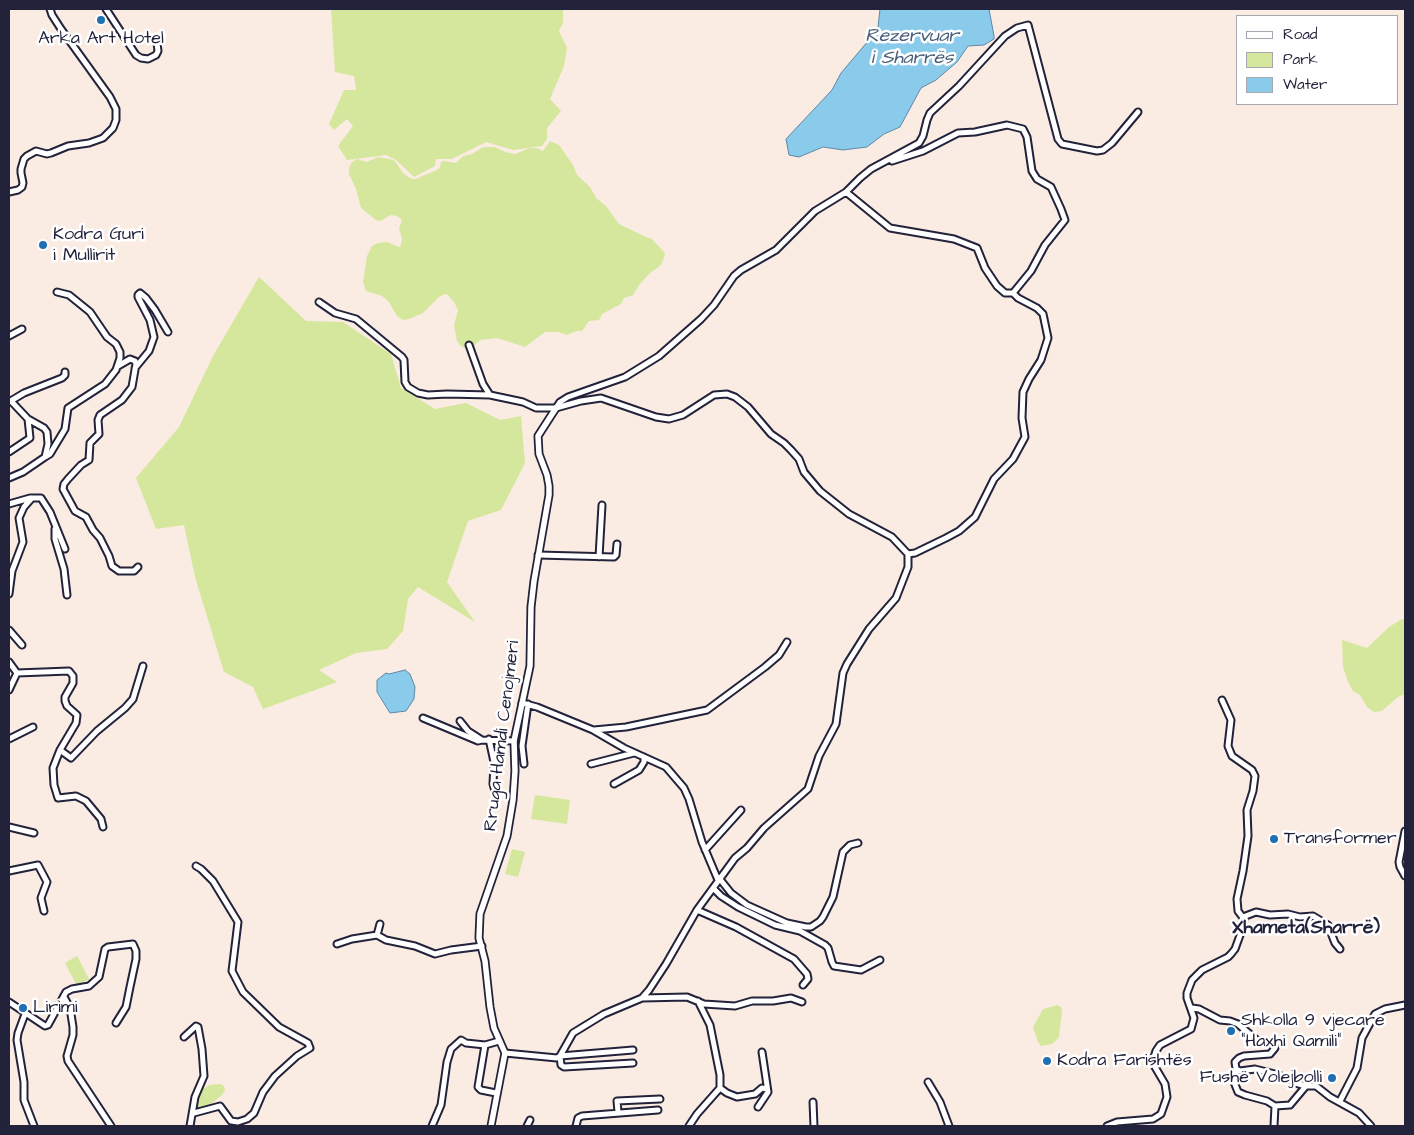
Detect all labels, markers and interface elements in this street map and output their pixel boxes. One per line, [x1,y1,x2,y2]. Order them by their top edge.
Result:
marker: Arka Art Hotel [95,14,107,26]
legend [1236,15,1399,105]
text: Road [1283,24,1317,45]
water label: Rezervuar i Sharrës [865,26,959,70]
place label: Arka Art Hotel [38,28,164,50]
text: Park [1283,49,1318,70]
text: Water [1283,74,1327,95]
place label: Kodra Guri i Mullirit [53,224,144,266]
marker: Kodra Guri i Mullirit [37,239,49,251]
street label: Rruga Hamdi Cenojmeri [481,639,525,833]
place label: Transformer [1284,828,1397,850]
marker: Transformer [1268,833,1280,845]
district label: Xhameta(Sharrë) [1232,918,1380,940]
place label: Lirimi [33,997,78,1019]
marker: Lirimi [17,1002,29,1014]
place label: Shkolla 9 vjecare "Haxhi Qamili" [1241,1010,1385,1052]
marker: Shkolla 9 vjecare "Haxhi Qamili" [1225,1025,1237,1037]
place label: Kodra Farishtës [1057,1050,1192,1072]
marker: Kodra Farishtës [1041,1055,1053,1067]
place label: Fushë Volejbolli [1200,1067,1322,1089]
marker: Fushë Volejbolli [1326,1072,1338,1084]

